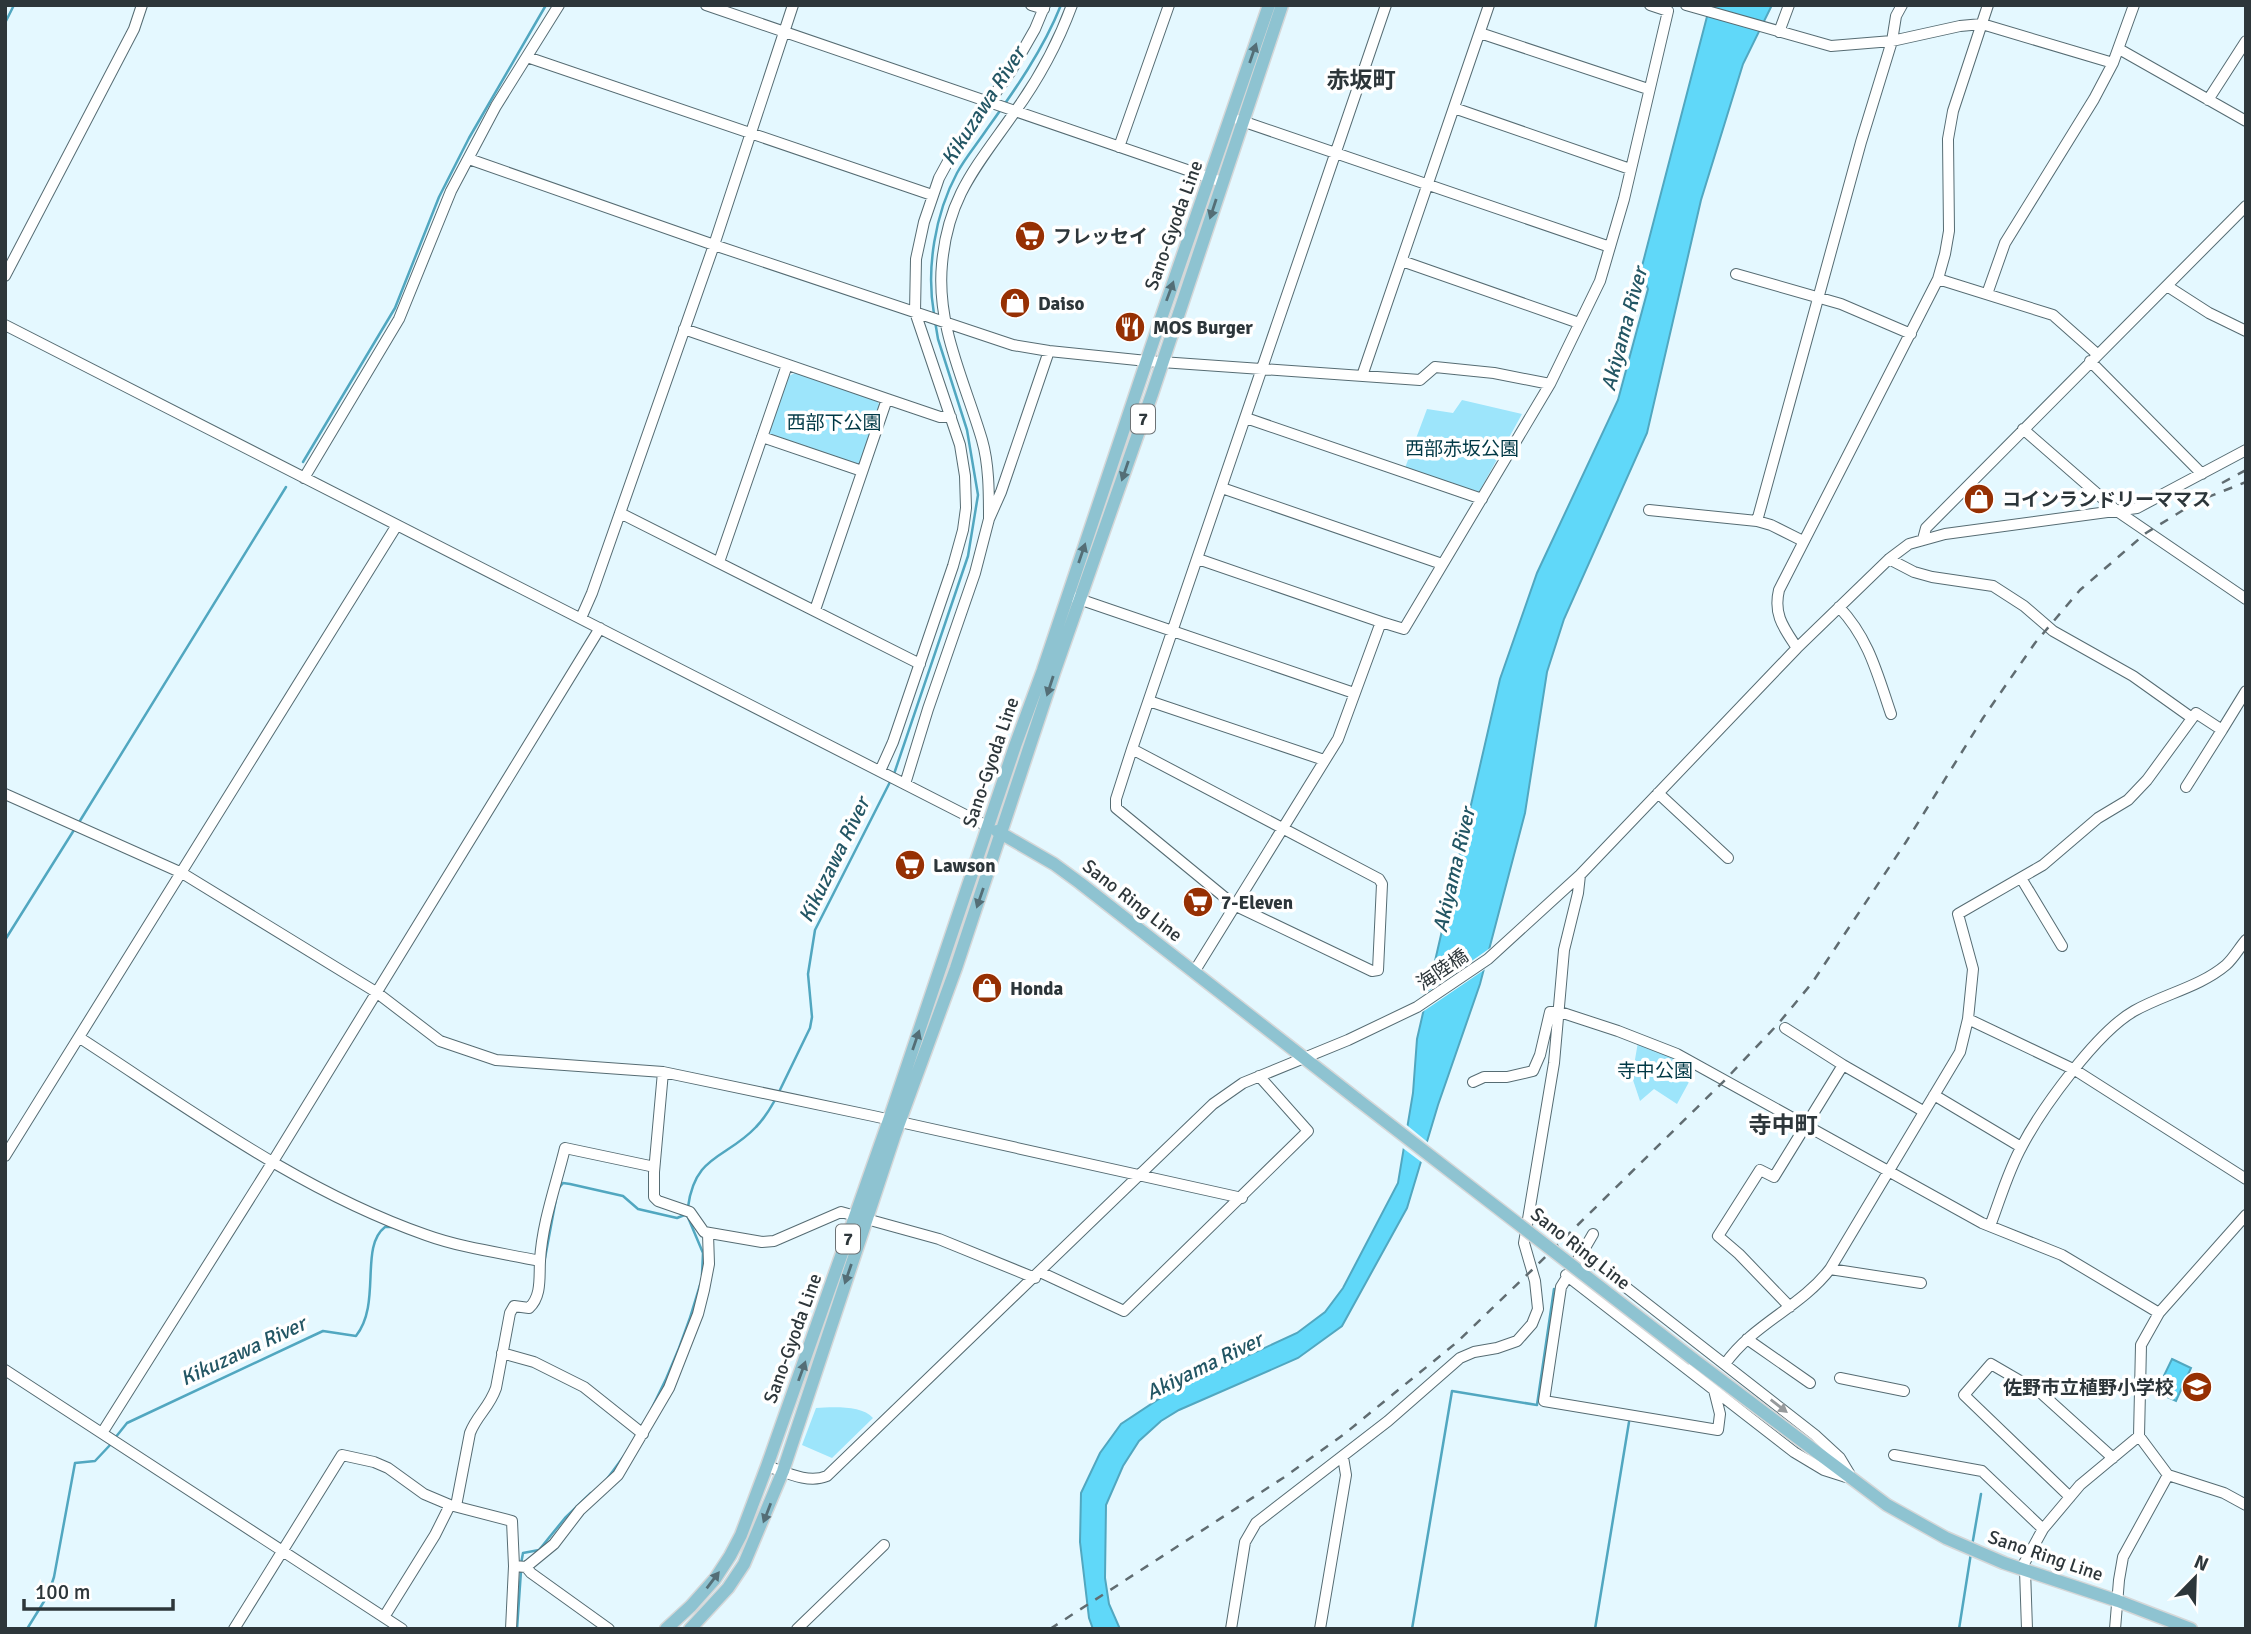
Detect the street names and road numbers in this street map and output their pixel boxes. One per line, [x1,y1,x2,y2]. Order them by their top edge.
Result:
street label: Sano-Gyoda Line [1139,157,1209,293]
road number: 7 [1131,404,1155,433]
street label: Sano-Gyoda Line [957,694,1024,831]
street label: Sano Ring Line [1078,854,1187,947]
street label: 海陸橋 [1412,944,1473,996]
street label: Sano Ring Line [1526,1202,1635,1295]
road number: 7 [836,1224,860,1254]
street label: Sano-Gyoda Line [758,1270,828,1406]
street label: Sano Ring Line [1985,1525,2106,1587]

